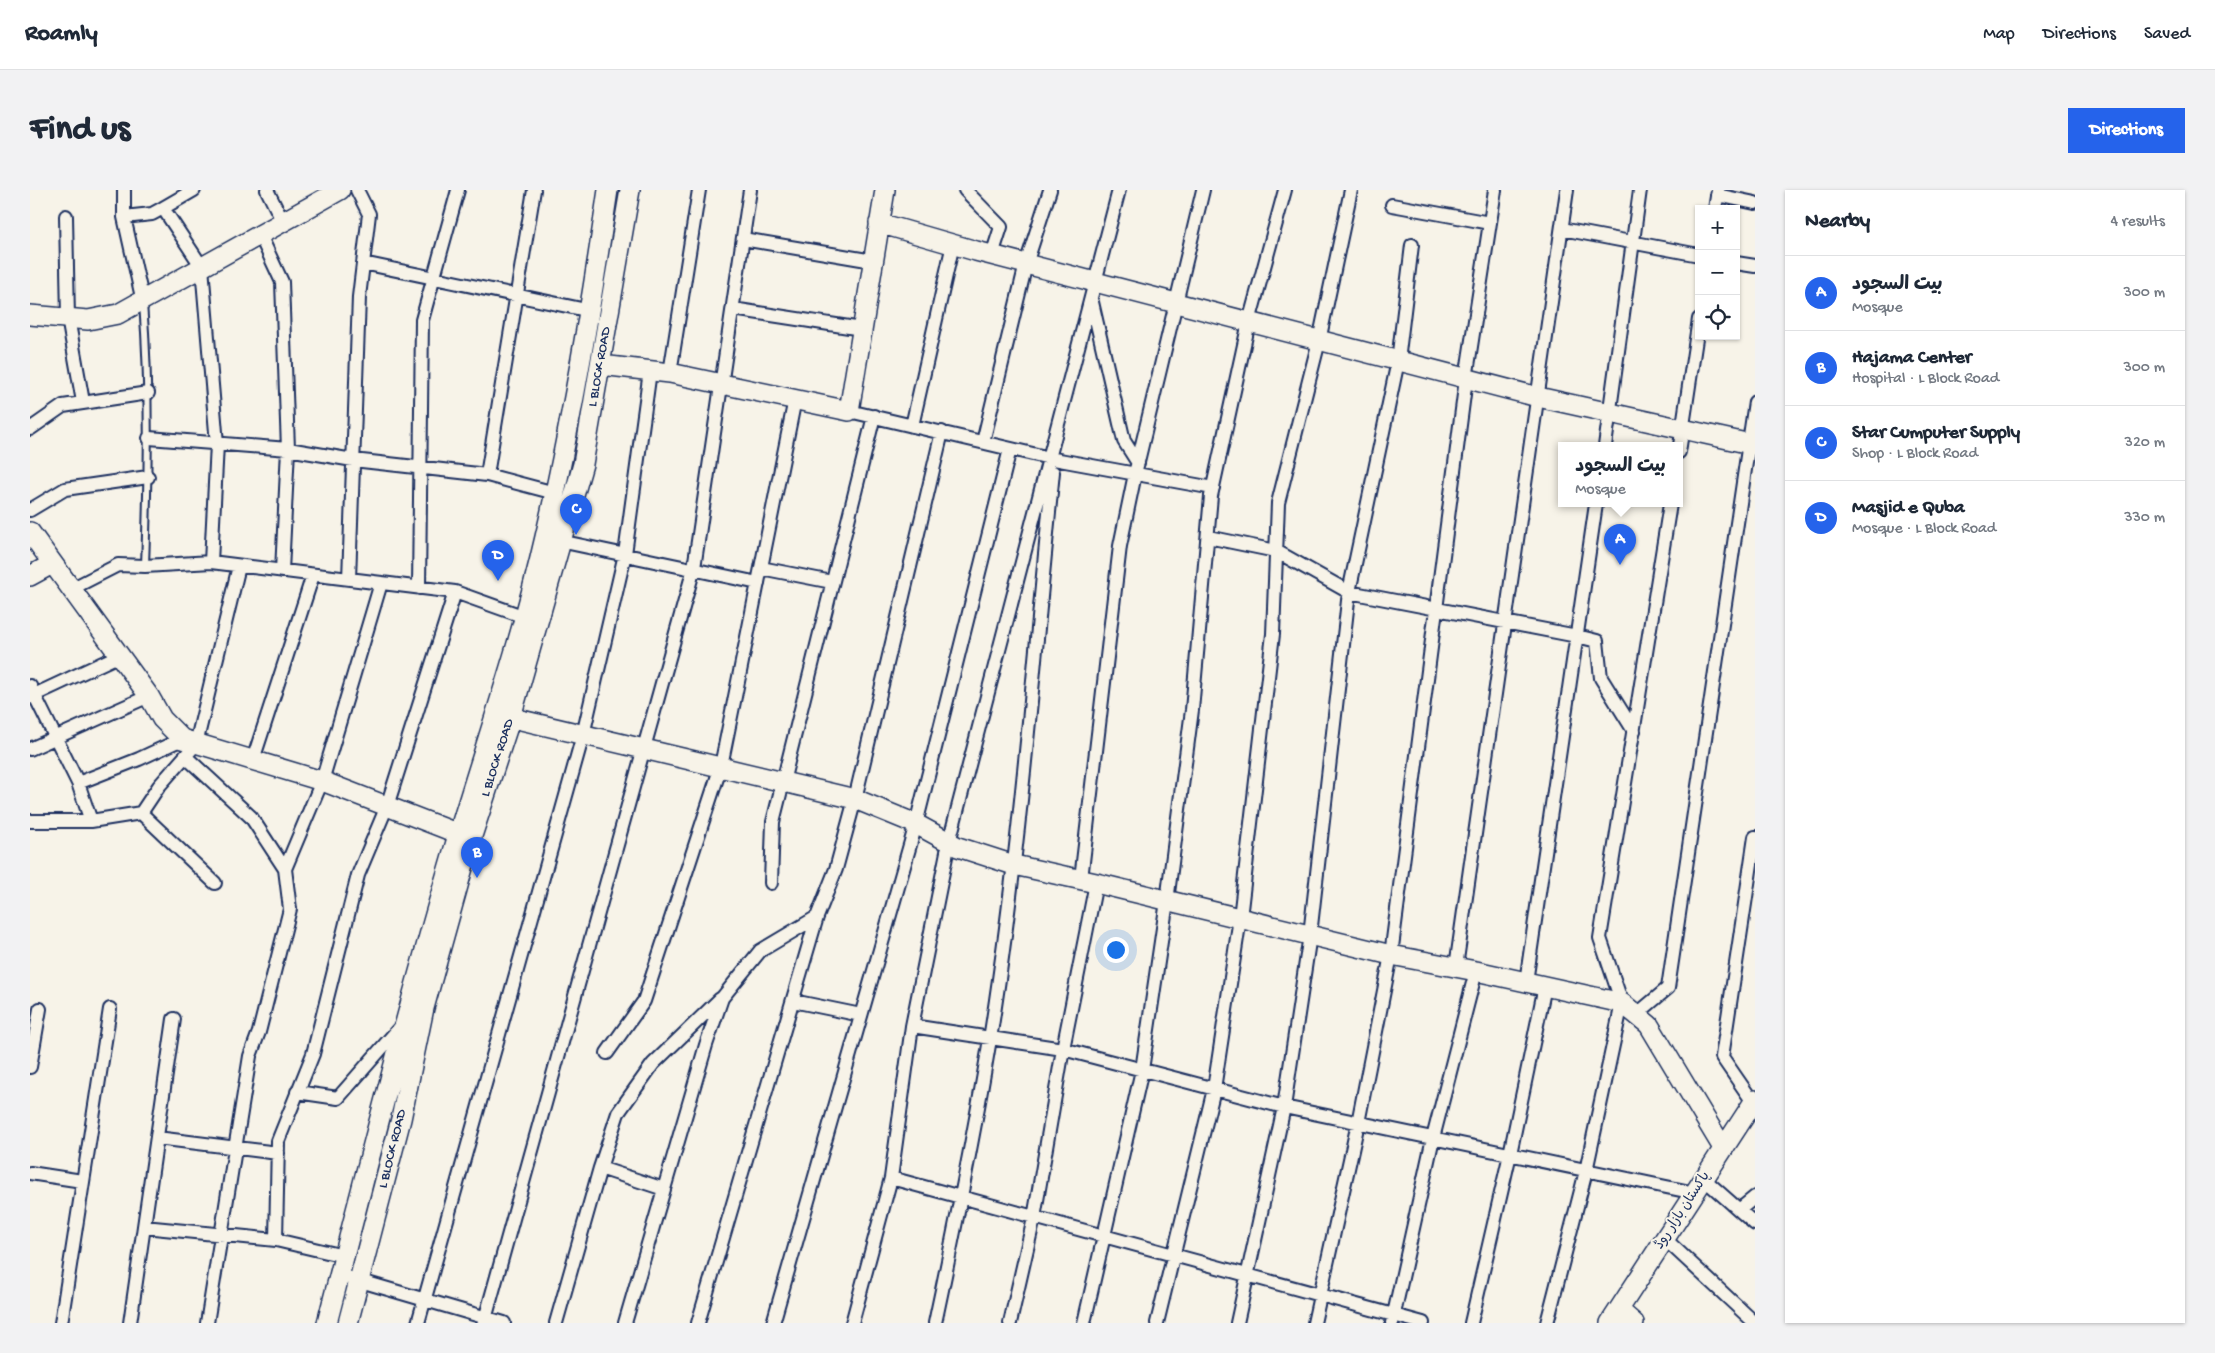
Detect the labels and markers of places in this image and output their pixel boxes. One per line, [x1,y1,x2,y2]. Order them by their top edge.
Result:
pin: C [560,494,592,535]
pin: A [1604,524,1636,565]
pin: D [482,540,514,581]
pin: B [461,837,493,878]

